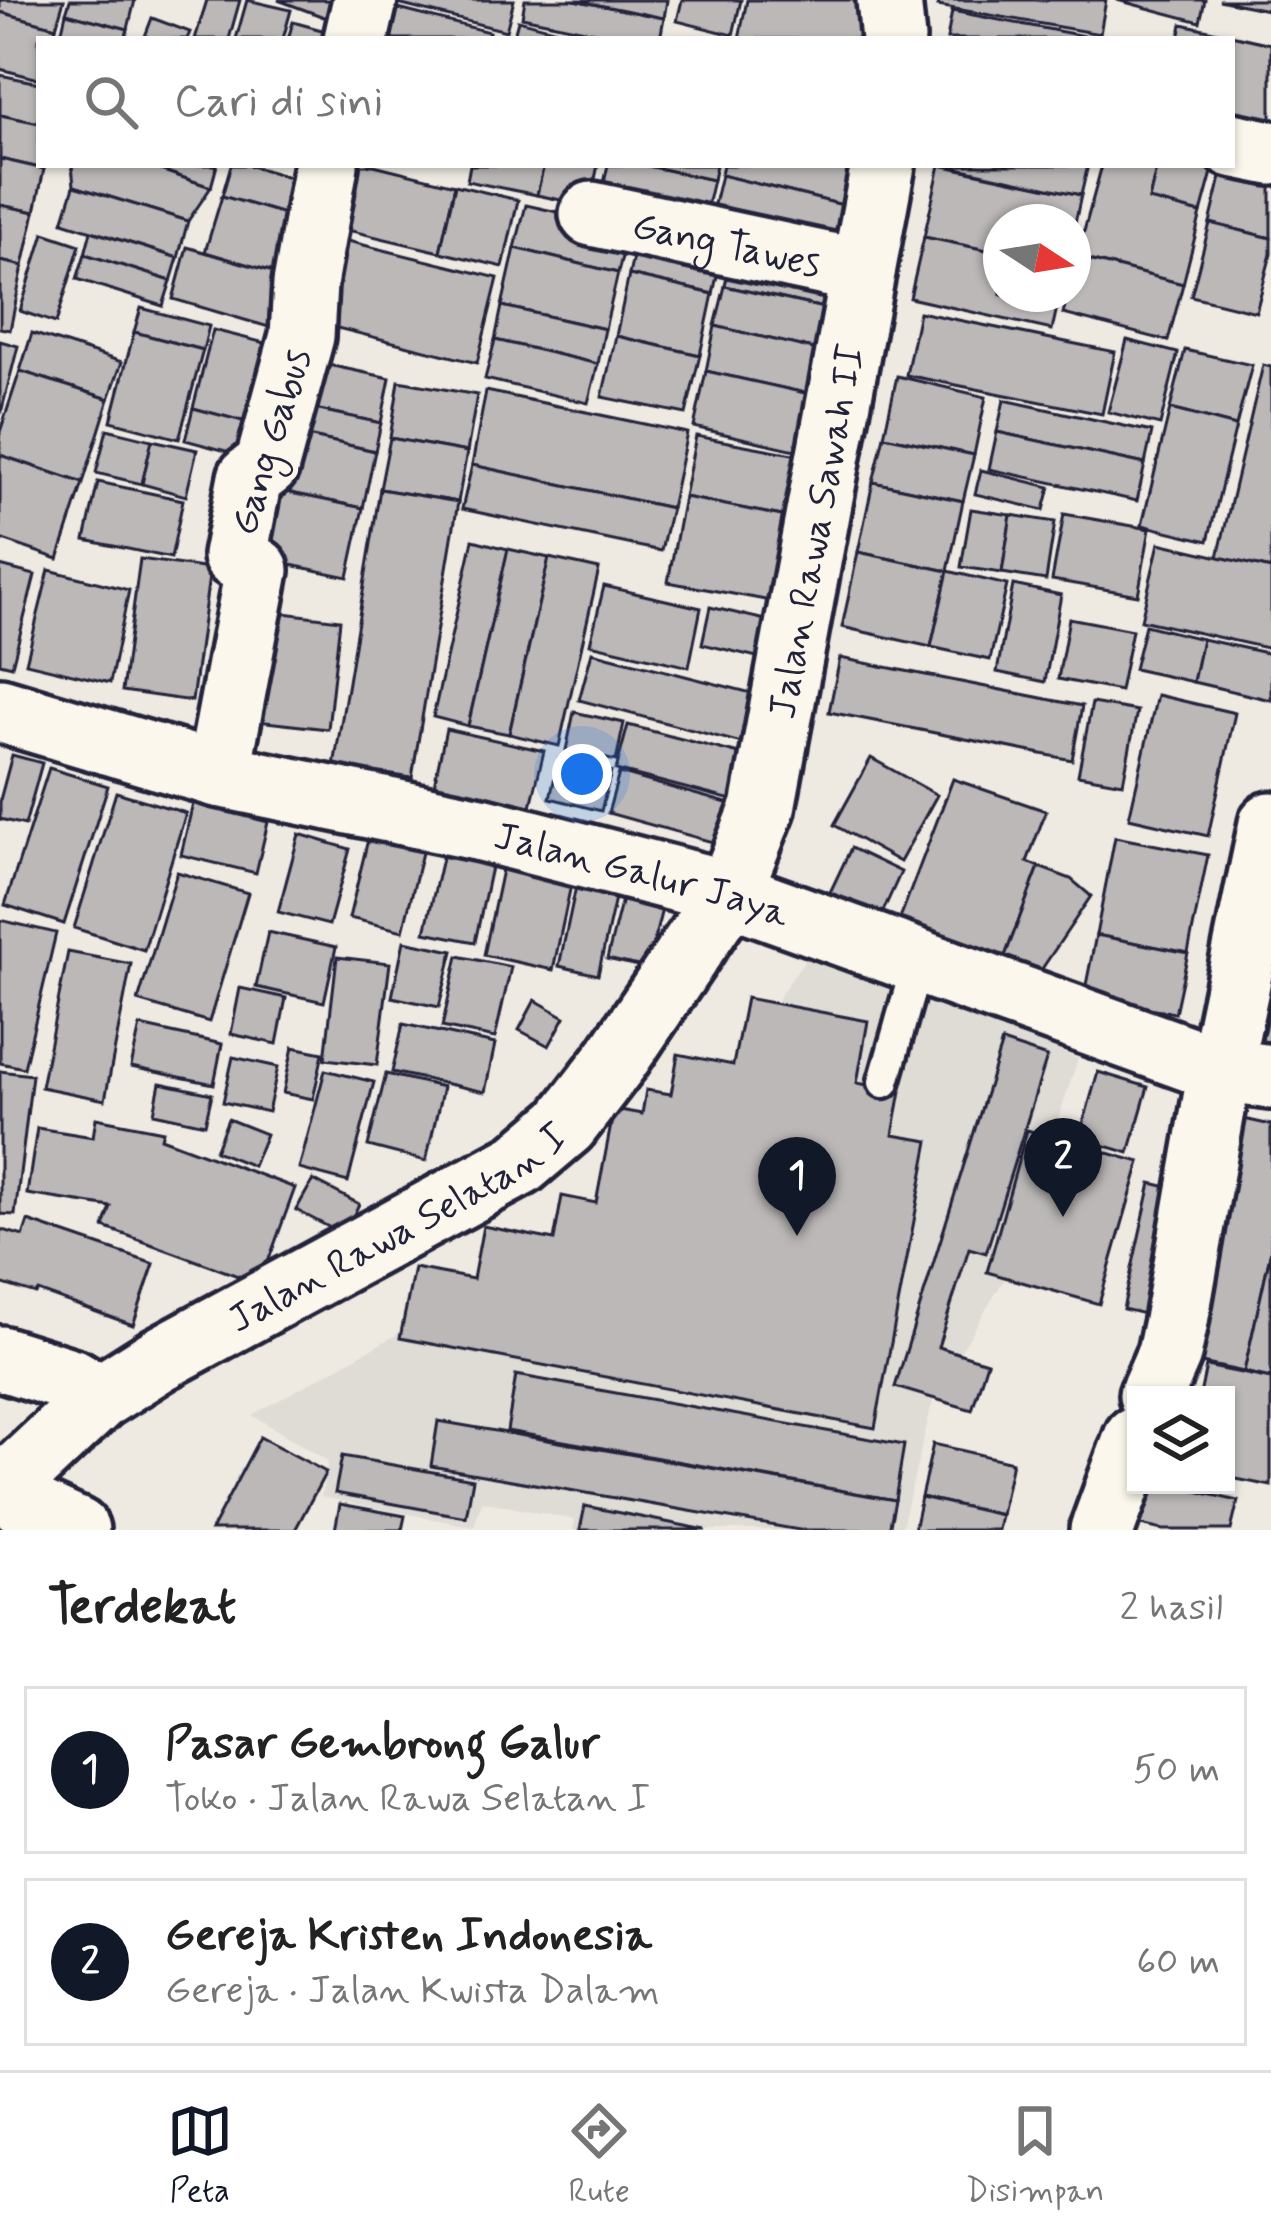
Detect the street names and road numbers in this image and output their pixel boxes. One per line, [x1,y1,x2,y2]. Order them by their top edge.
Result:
street label: Gang Tawes [627,201,825,291]
street label: Jalan Rawa Sawah II [758,340,878,723]
street label: Gang Gabus [220,343,328,542]
street label: Jalan Galur Jaya [489,812,796,942]
street label: Jalan Rawa Selatan I [220,1112,580,1346]

